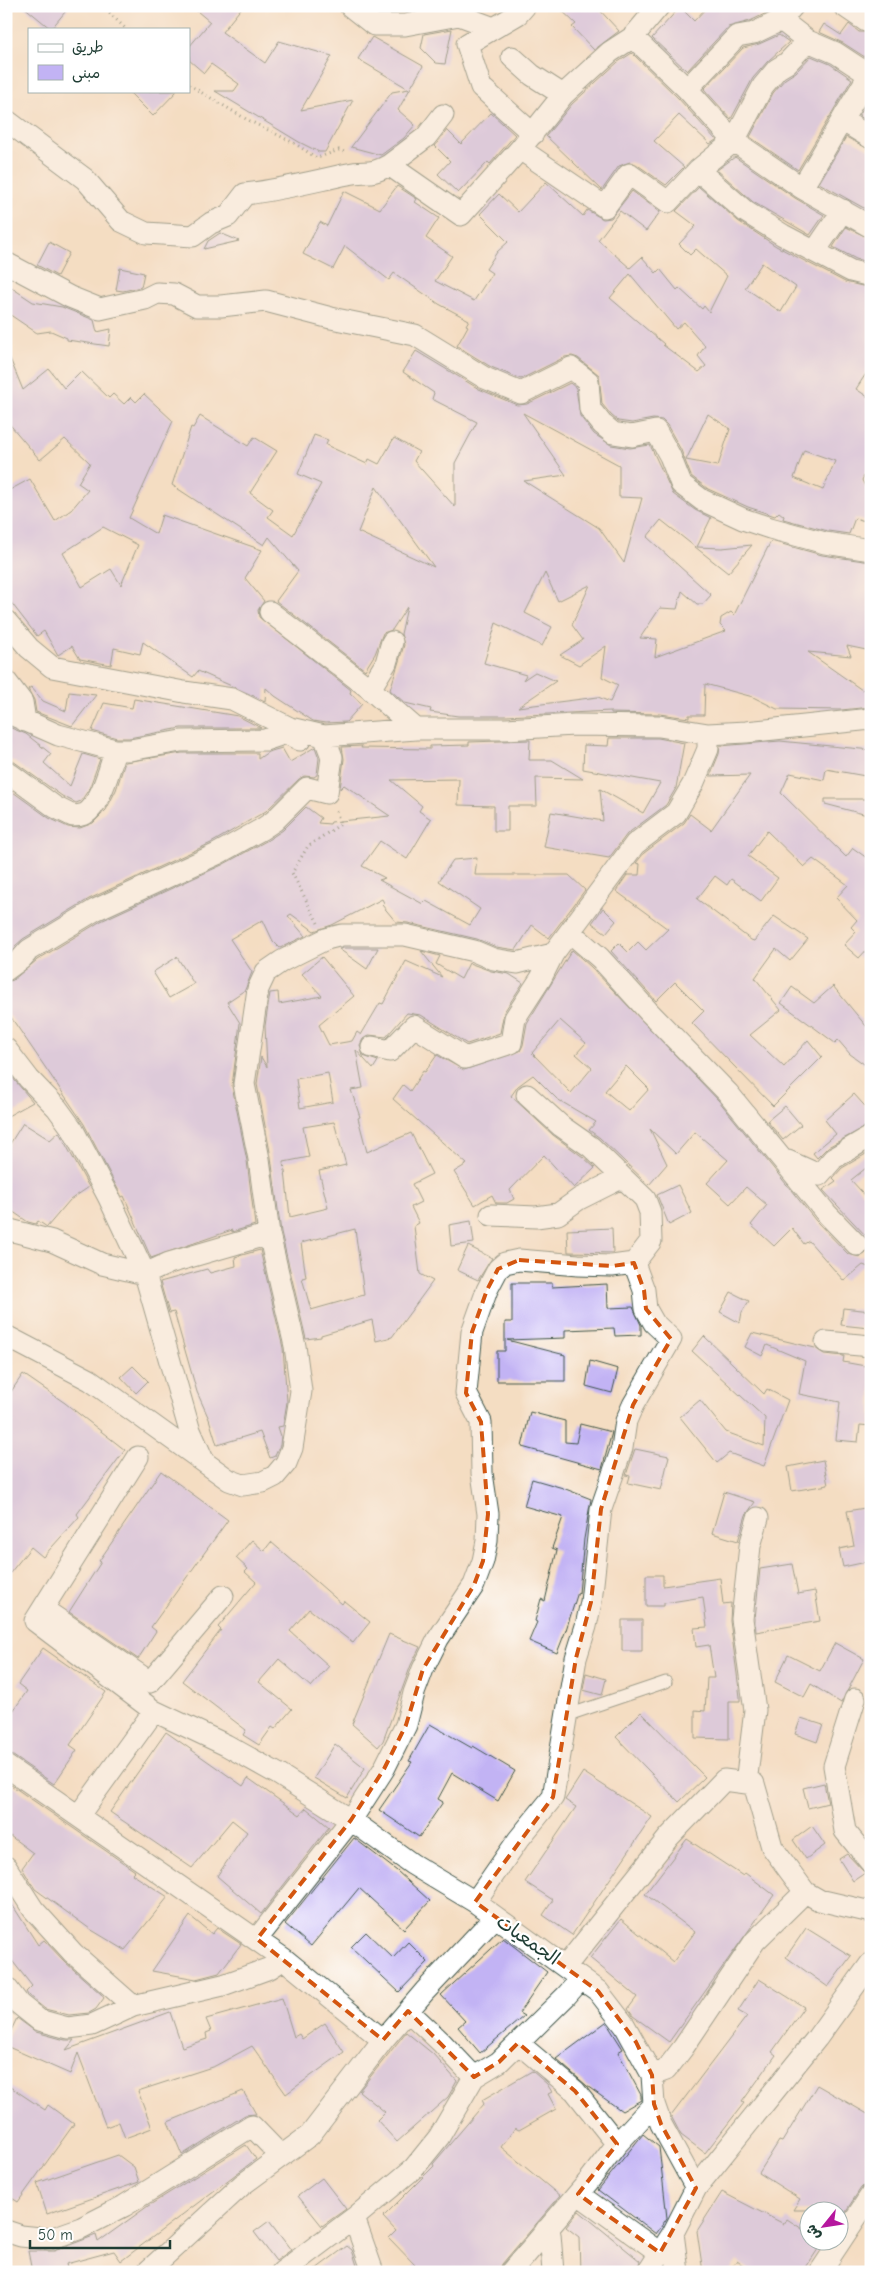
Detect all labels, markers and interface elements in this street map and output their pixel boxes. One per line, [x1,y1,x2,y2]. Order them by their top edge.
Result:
legend [28,28,190,92]
text: طريق [72,38,104,56]
text: مبنى [72,64,100,83]
street label: الجمعيات [492,1910,564,1970]
north arrow [800,2200,850,2250]
scale bar [30,2218,170,2250]
text: ش [802,2221,824,2243]
text: 50 m [38,2226,73,2244]

